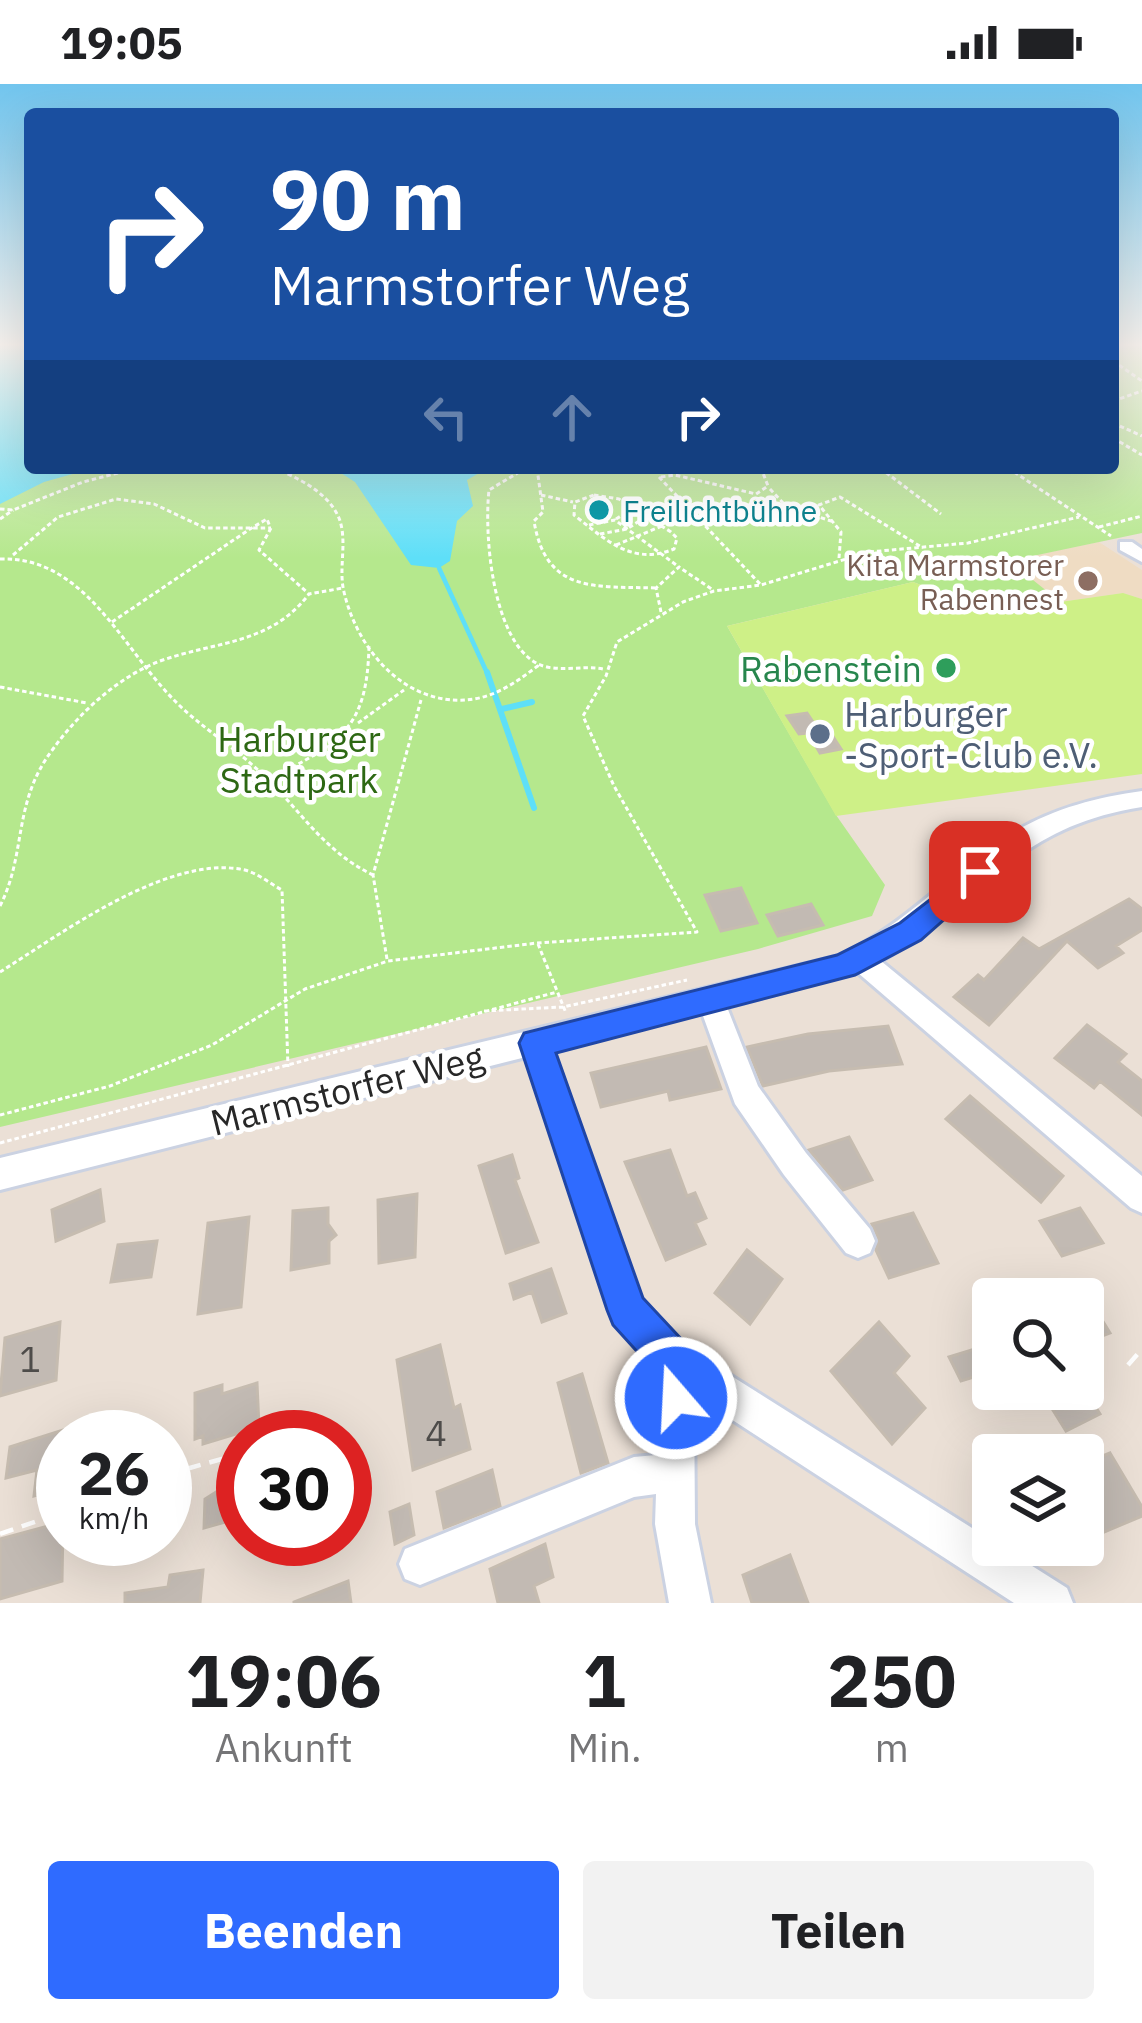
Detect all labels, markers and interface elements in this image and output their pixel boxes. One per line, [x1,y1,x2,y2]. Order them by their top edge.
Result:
text: 19:05 [60,13,183,71]
text: 90 m [270,144,466,253]
icon: right [72,156,228,312]
text: Marmstorfer Weg [270,250,690,320]
icon: left [413,384,479,450]
icon: ahead [539,384,605,450]
icon: right [665,384,731,450]
place label: Freilichtbühne [623,491,817,530]
marker: Freilichtbühne [586,497,612,523]
place label: Kita Marmstorer Rabennest [846,545,1064,618]
marker: Kita Marmstorer Rabennest [1075,568,1101,594]
place label: Rabenstein [740,645,922,692]
marker: Rabenstein [933,655,959,681]
place label: Harburger -Sport-Club e.V. [844,690,1098,778]
park label: Harburger Stadtpark [217,715,381,803]
marker: Harburger -Sport-Club e.V. [807,721,833,747]
pin [929,821,1031,923]
icon: arrive [947,839,1013,905]
street label: Marmstorfer Weg [206,1032,488,1146]
map controls [972,1278,1104,1566]
button: search [972,1278,1104,1410]
house number: 1 [19,1335,41,1382]
position arrow [613,1335,739,1461]
house number: 4 [425,1409,447,1456]
speed limit sign: 30 [216,1410,372,1566]
text: 26 [78,1433,150,1512]
button: layers [972,1434,1104,1566]
text: km/h [79,1498,149,1537]
text: 19:06 [185,1633,382,1727]
text: 1 [583,1633,626,1727]
text: 250 [827,1633,957,1727]
text: Ankunft [215,1722,353,1773]
text: Min. [567,1722,642,1773]
text: m [875,1722,909,1773]
button: Beenden [48,1861,559,1999]
button: Teilen [583,1861,1094,1999]

